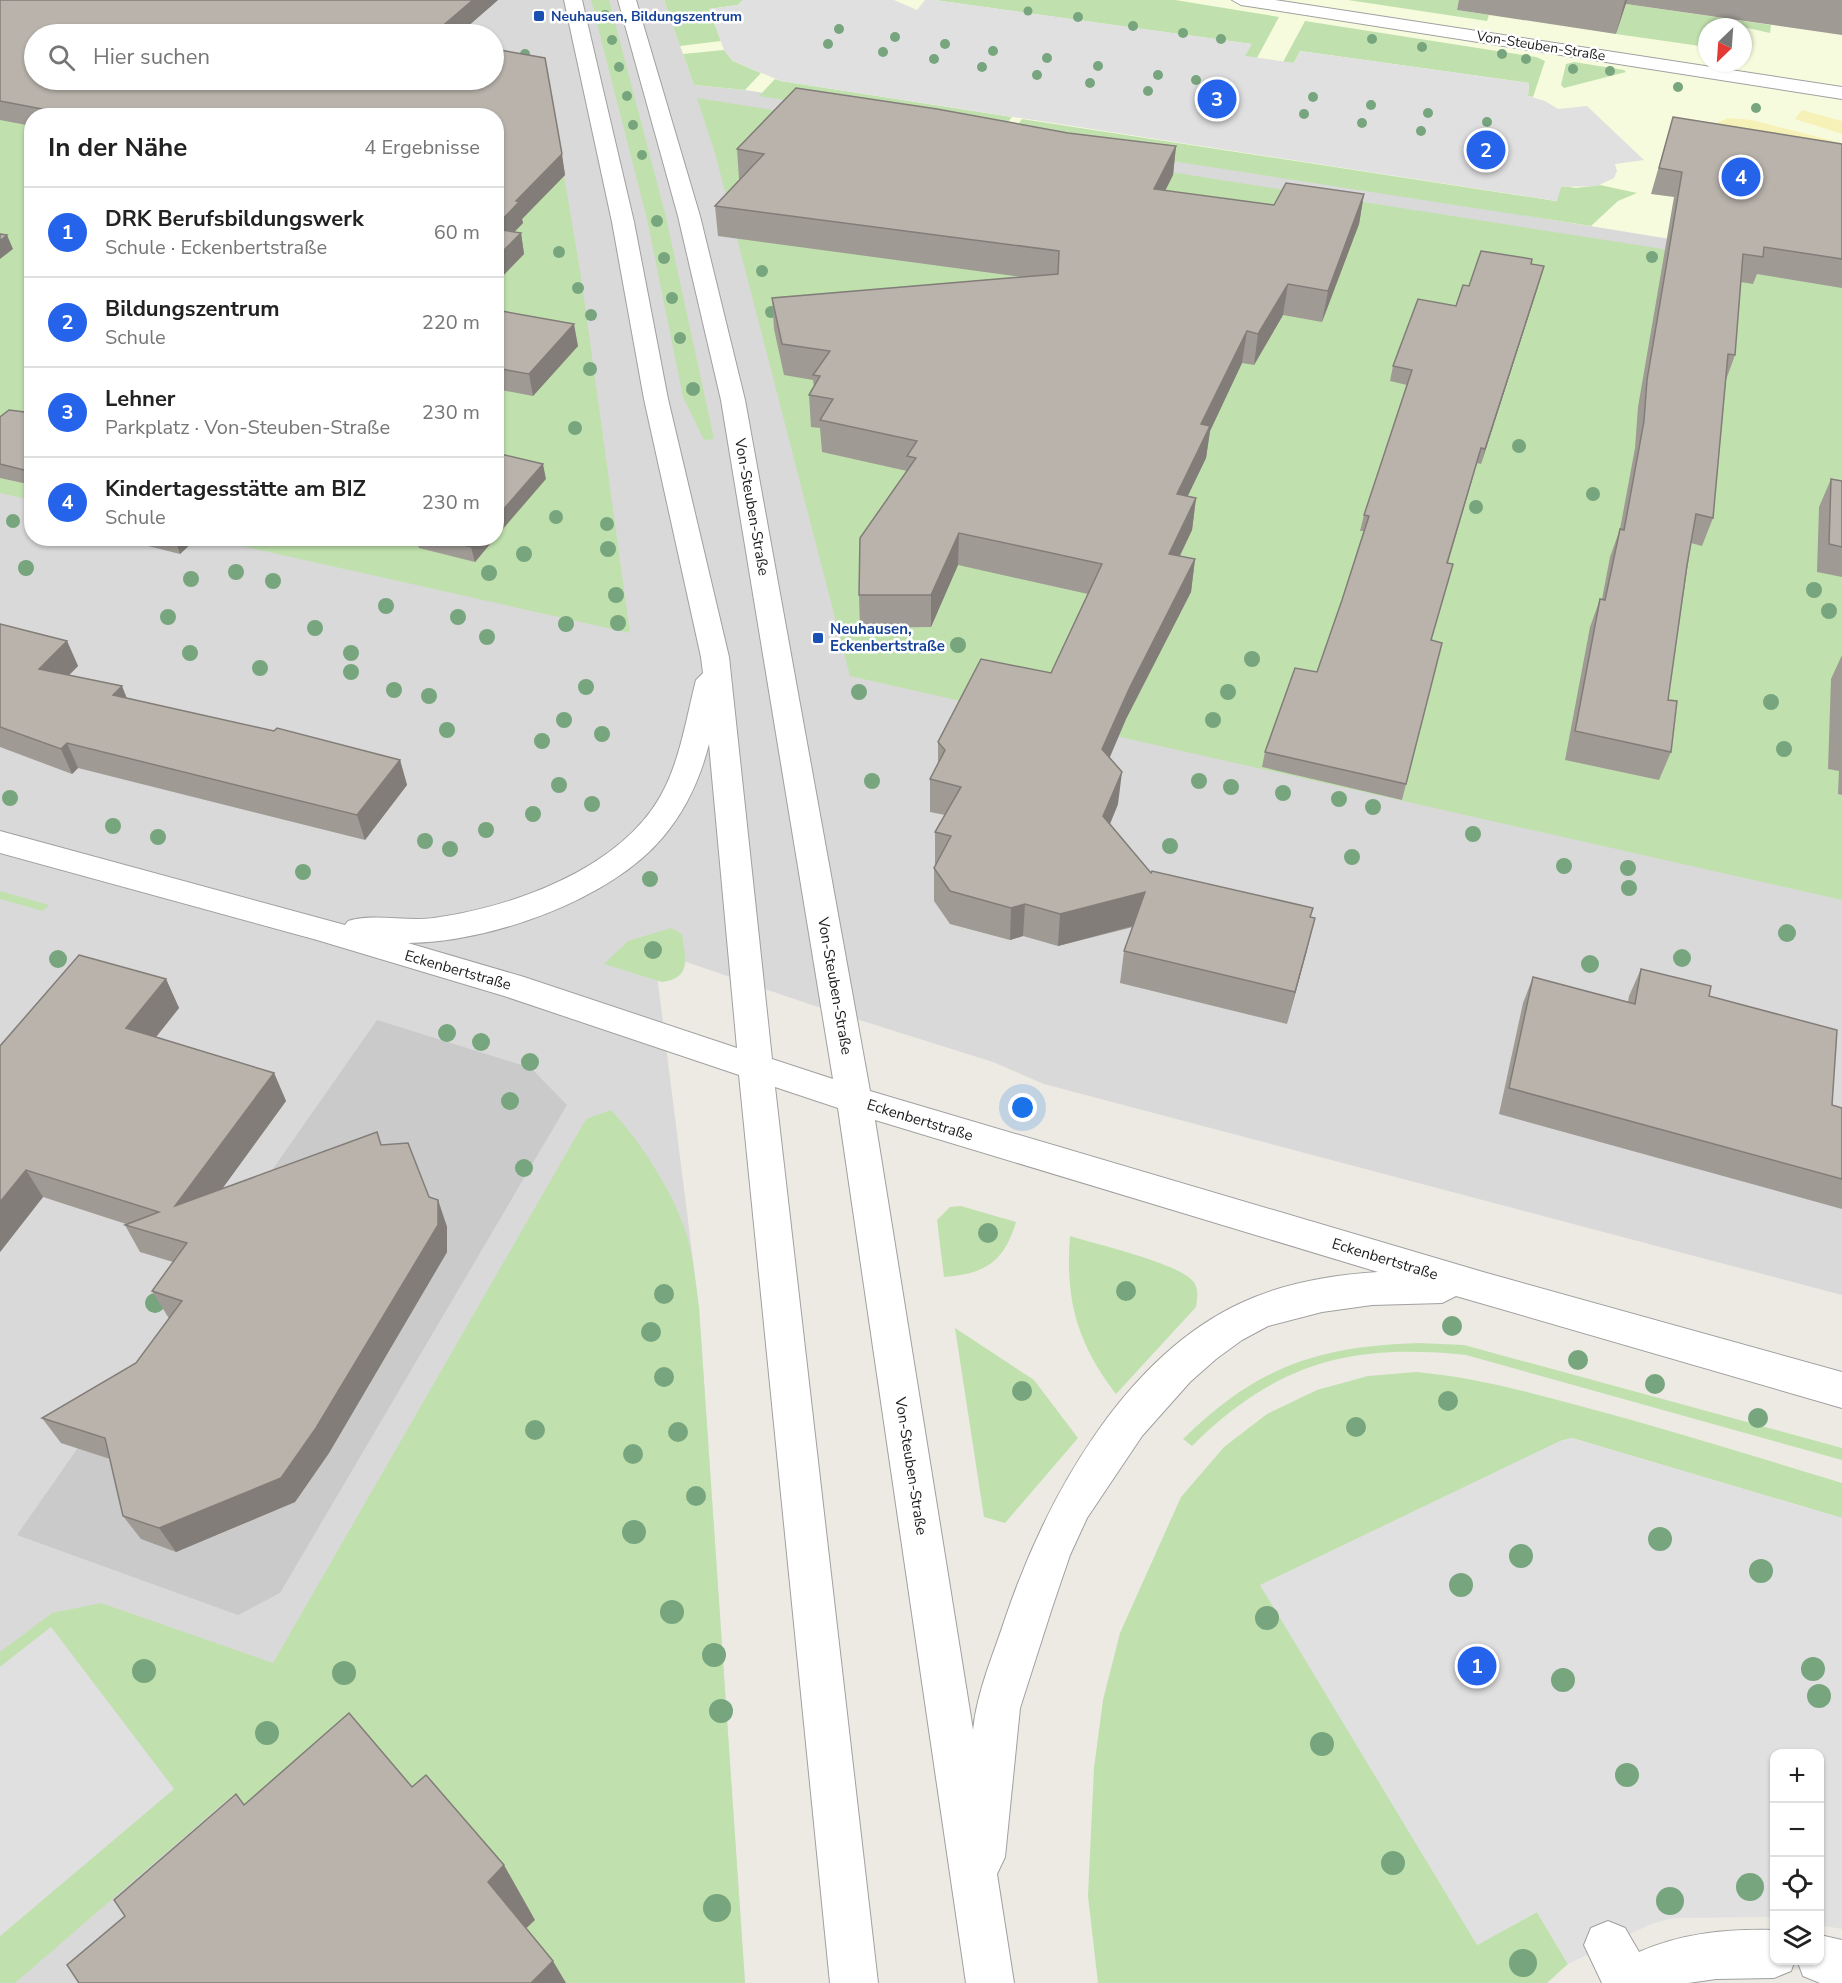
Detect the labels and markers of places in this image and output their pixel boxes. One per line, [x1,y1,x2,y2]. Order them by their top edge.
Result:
place label: Neuhausen, Bildungszentrum [551,7,742,26]
marker: Neuhausen, Bildungszentrum [532,9,546,23]
pin: 3 [1198,76,1236,122]
pin: 2 [1466,128,1506,172]
pin: 4 [1722,154,1760,200]
place label: Neuhausen, Eckenbertstraße [830,619,945,656]
marker: Neuhausen, Eckenbertstraße [811,631,825,645]
pin: 1 [1458,1644,1496,1688]

